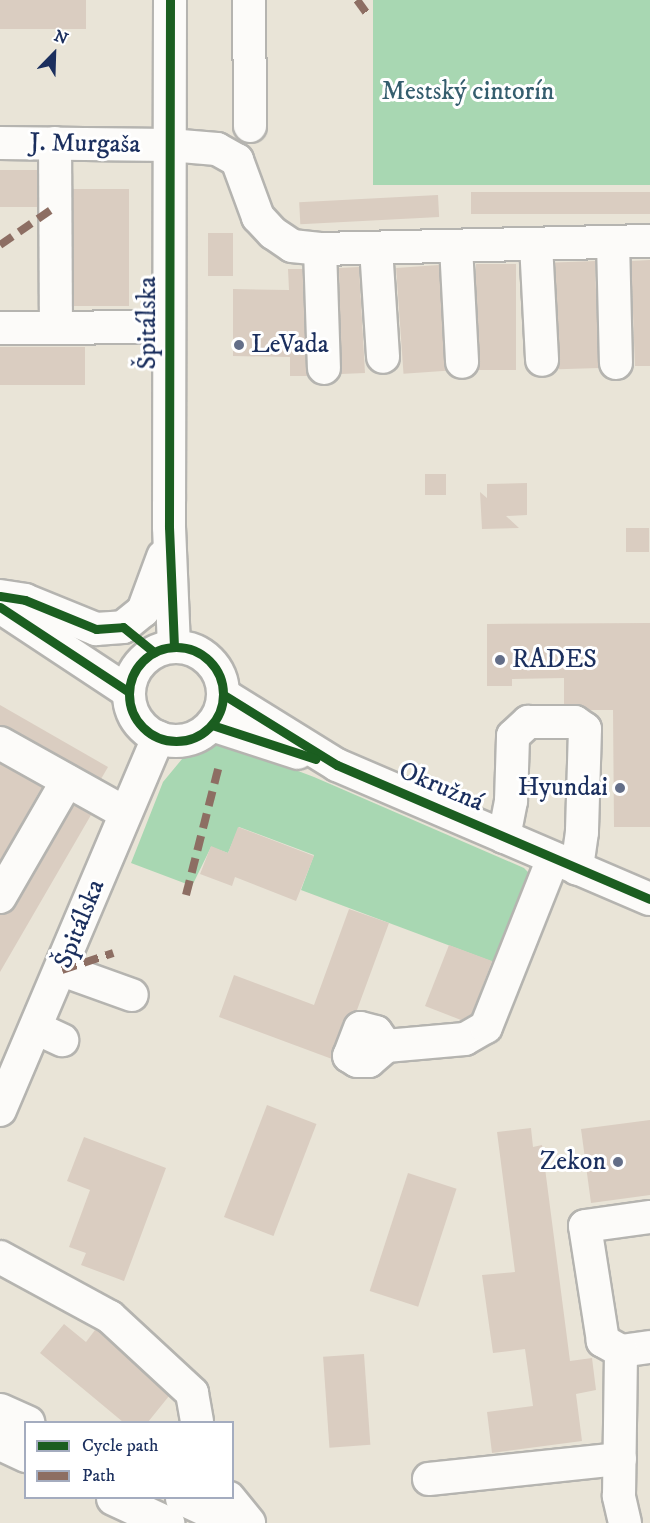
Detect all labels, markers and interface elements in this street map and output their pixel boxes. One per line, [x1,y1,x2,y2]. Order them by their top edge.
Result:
north arrow [24,24,84,84]
text: N [51,26,71,49]
park label: Mestský cintorín [382,76,554,108]
street label: J. Murgaša [29,127,141,161]
street label: Špitálska [132,276,164,370]
place label: LeVada [251,329,329,361]
marker: LeVada [232,338,246,352]
place label: RADES [512,644,597,676]
marker: RADES [493,653,507,667]
street label: Okružná [394,755,488,819]
place label: Hyundai [518,772,608,804]
marker: Hyundai [613,781,627,795]
street label: Špitálska [48,875,112,973]
place label: Zekon [540,1146,606,1178]
marker: Zekon [611,1155,625,1169]
legend [24,1421,234,1499]
text: Cycle path [82,1435,159,1457]
text: Path [82,1465,115,1487]

